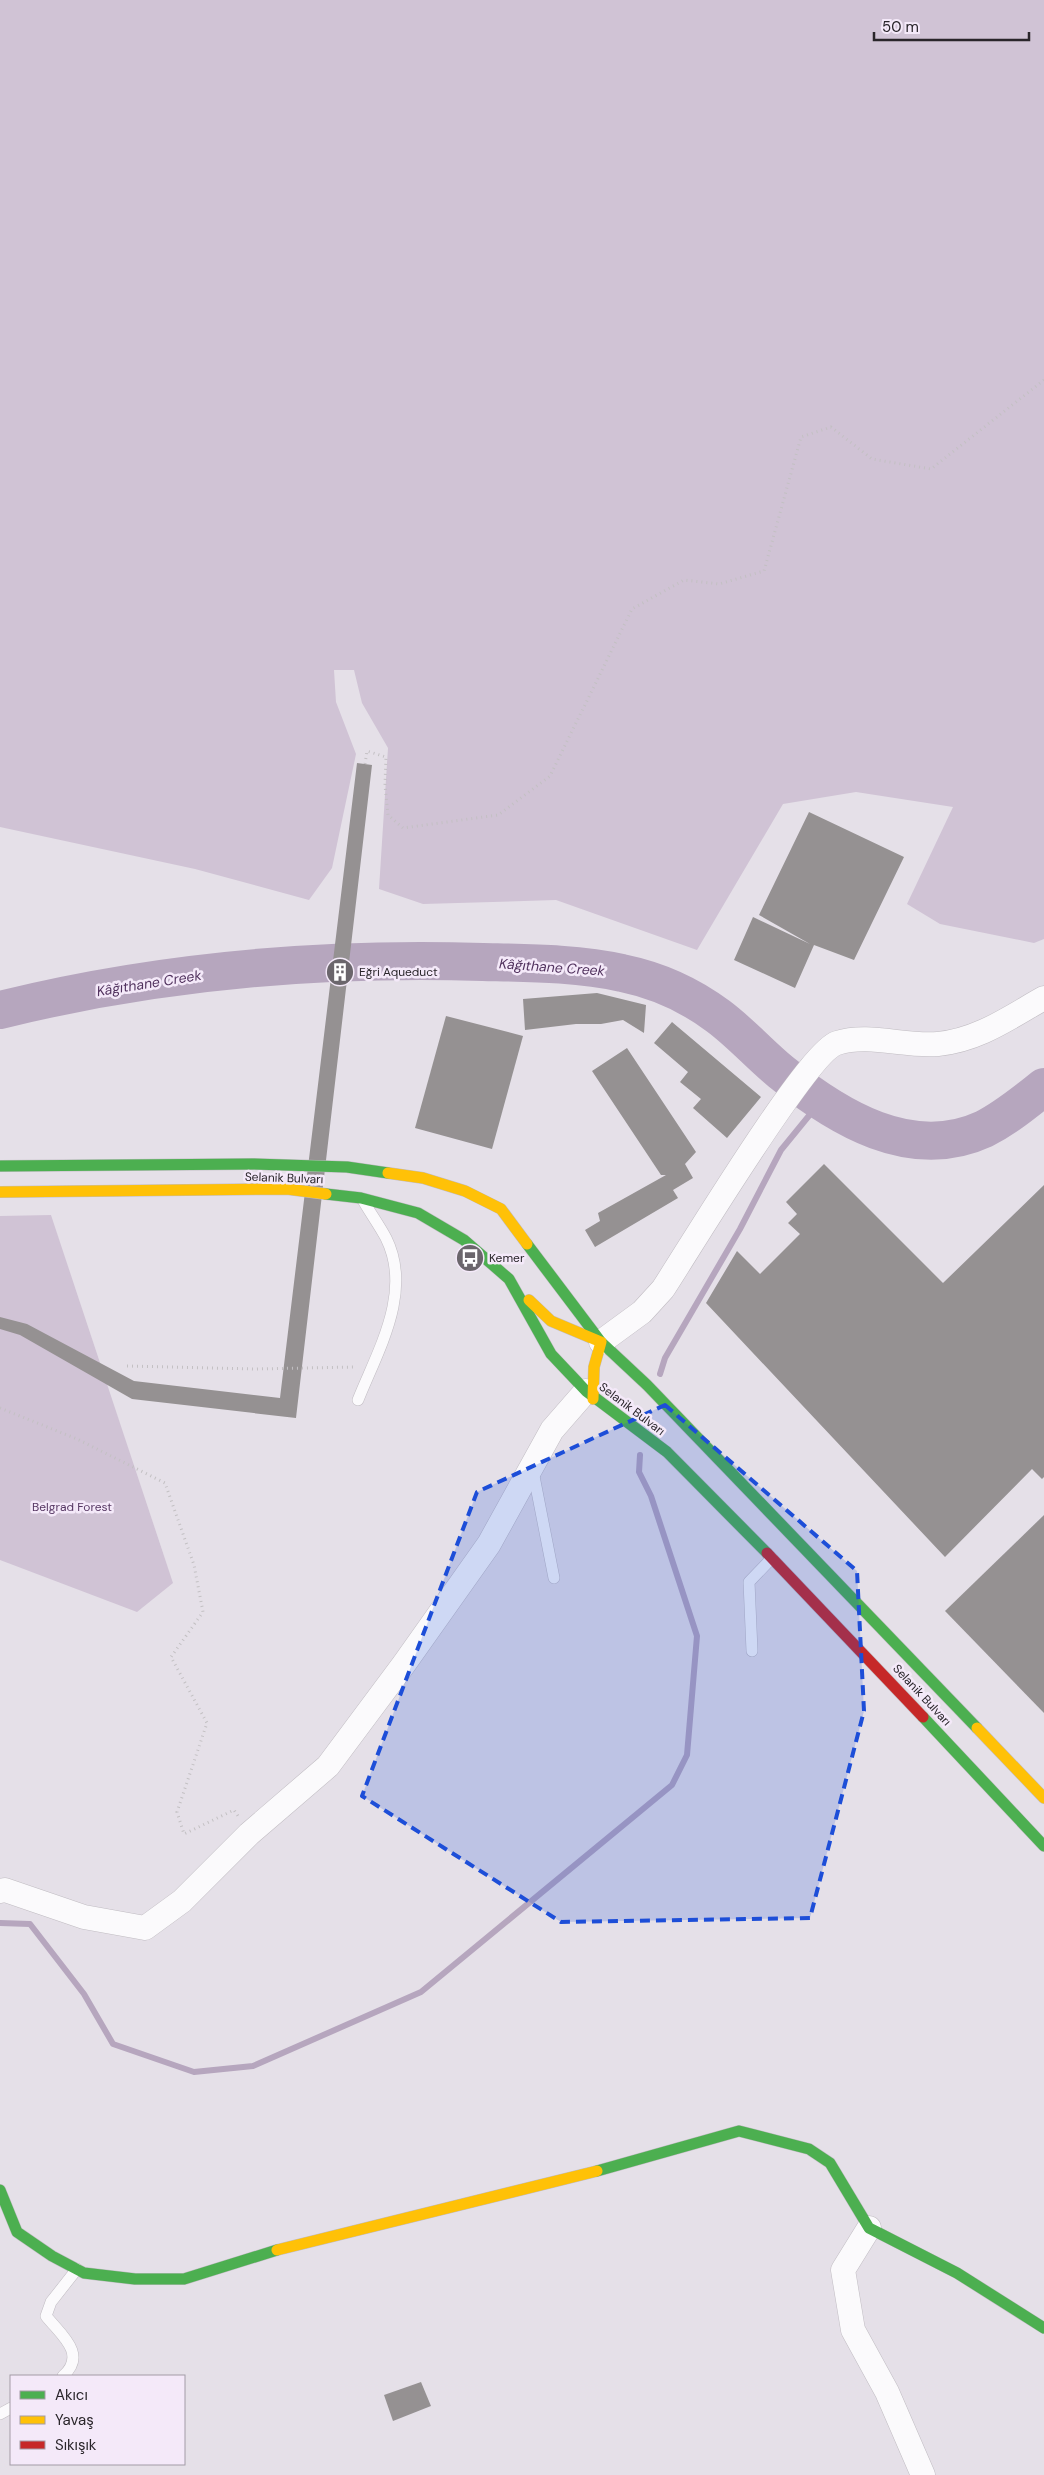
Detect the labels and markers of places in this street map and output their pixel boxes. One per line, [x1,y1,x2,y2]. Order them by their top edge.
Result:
building icon: Eğri Aqueduct [325,957,355,987]
place label: Eğri Aqueduct [359,964,438,980]
bus stop icon: Kemer [455,1243,485,1273]
place label: Kemer [489,1250,525,1266]

